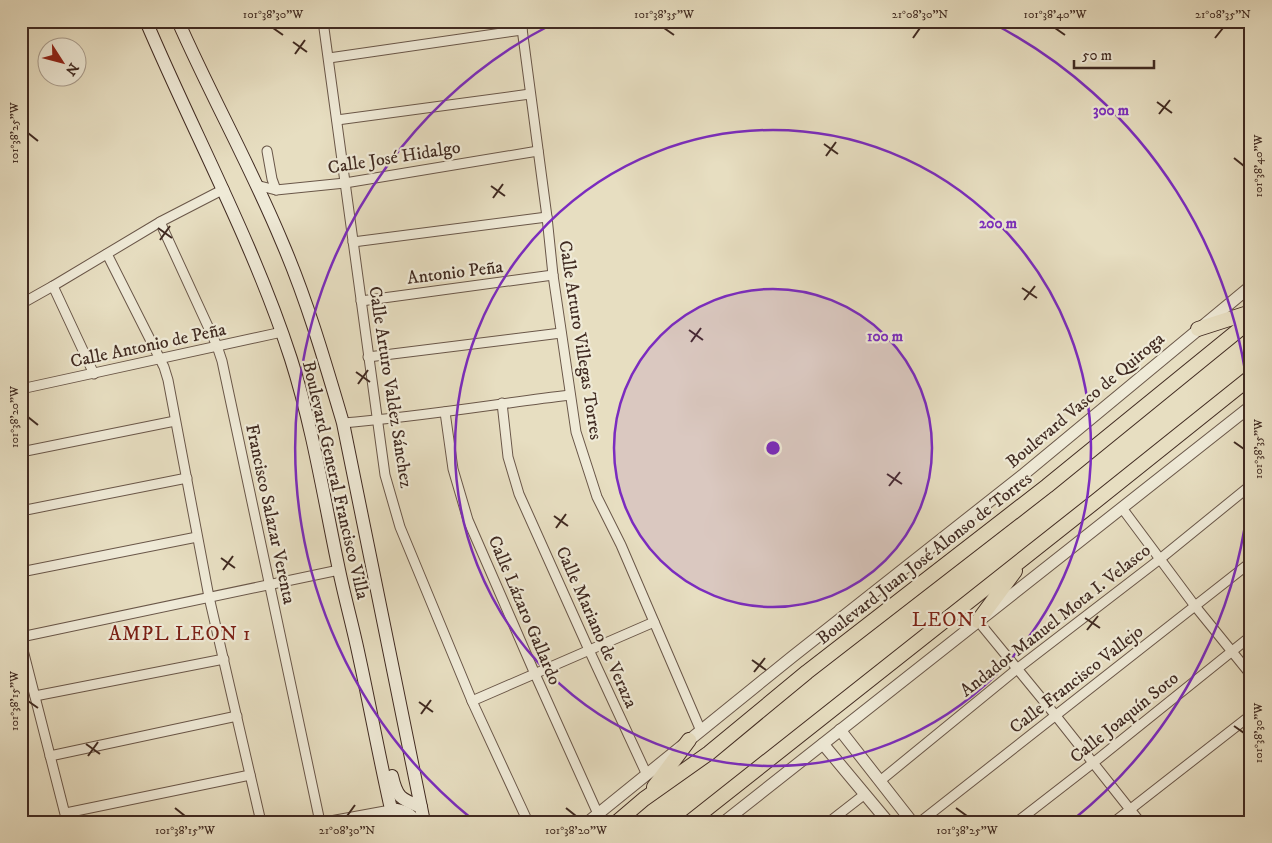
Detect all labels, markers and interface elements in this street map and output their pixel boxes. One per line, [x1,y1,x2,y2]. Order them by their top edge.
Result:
text: 101°38'30"W [243,7,304,22]
text: 101°38'35"W [634,7,695,22]
text: 21°08'30"N [892,7,948,22]
text: 101°38'40"W [1024,7,1087,22]
text: 21°08'35"N [1195,7,1251,22]
north arrow [38,38,88,88]
scale bar [1074,38,1154,70]
text: 50 m [1082,46,1112,65]
text: N [61,59,82,79]
text: 101°38'25"W [7,101,22,164]
text: 300 m [1093,101,1130,120]
text: 101°38'40"W [1251,134,1266,197]
street label: Calle José Hidalgo [326,137,462,179]
text: 200 m [979,214,1018,233]
street label: Calle Arturo Villegas Torres [553,239,607,441]
street label: Antonio Peña [406,256,505,290]
street label: Calle Arturo Valdez Sánchez [363,285,417,490]
street label: Calle Antonio de Peña [68,319,228,373]
text: 100 m [867,327,904,346]
street label: Boulevard Vasco de Quiroga [1002,328,1170,473]
street label: Boulevard General Francisco Villa [297,359,373,602]
text: 101°38'20"W [7,385,22,448]
text: 101°38'35"W [1251,418,1266,479]
street label: Francisco Salazar Verenta [240,422,300,607]
centre of rings [764,439,782,457]
street label: Boulevard Juan José Alonso de Torres [813,468,1037,650]
street label: Calle Lázaro Gallardo [483,532,566,689]
street label: Andador Manuel Mota I. Velasco [956,539,1155,702]
street label: Calle Mariano de Veraza [551,543,642,712]
district label: LEON 1 [912,608,988,633]
street label: Calle Francisco Vallejo [1005,621,1148,739]
district label: AMPL LEON 1 [109,622,251,647]
street label: Calle Joaquín Soto [1066,667,1183,768]
text: 101°38'15"W [7,670,22,731]
text: 101°38'30"W [1251,702,1266,763]
text: 101°38'15"W [155,823,216,838]
text: 21°08'30"N [319,823,375,838]
text: 101°38'20"W [545,823,608,838]
text: 101°38'25"W [936,823,999,838]

